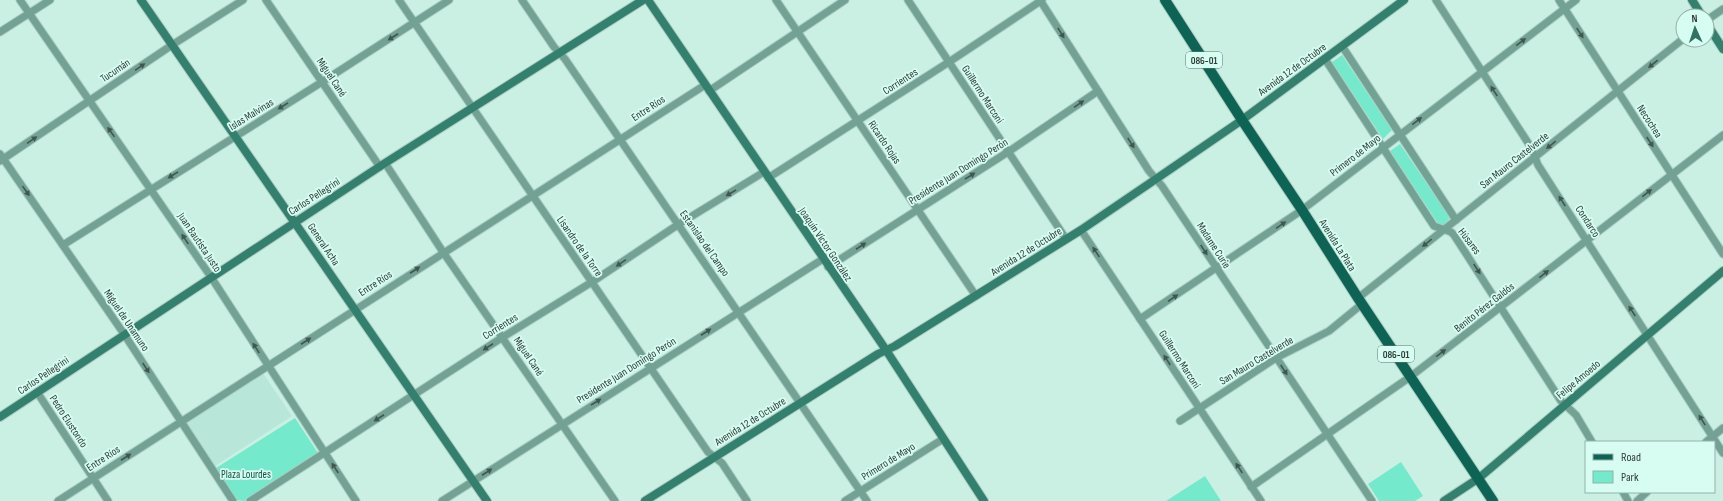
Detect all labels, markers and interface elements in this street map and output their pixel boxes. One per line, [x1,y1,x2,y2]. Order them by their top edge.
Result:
north arrow [1675,8,1715,48]
text: N [1691,12,1698,25]
one-way arrow [1057,28,1065,38]
one-way arrow [1576,28,1584,38]
one-way arrow [387,33,399,40]
one-way arrow [1515,38,1526,46]
street label: Avenida 12 de Octubre [1255,40,1329,99]
road number: 086-01 [1186,52,1222,68]
street label: Miguel Cané [314,55,349,99]
street label: Tucumán [98,56,133,85]
one-way arrow [1647,59,1658,68]
one-way arrow [135,63,145,71]
street label: Guillermo Marconi [959,63,1006,126]
street label: Corrientes [880,65,920,97]
one-way arrow [1490,86,1498,96]
street label: Entre Ríos [629,93,668,124]
street label: Islas Malvinas [227,96,276,133]
one-way arrow [1074,100,1084,108]
street label: Necochea [1634,102,1665,140]
one-way arrow [277,103,289,110]
one-way arrow [1412,116,1423,125]
street label: Ricardo Rojas [865,118,904,166]
one-way arrow [107,127,115,137]
street label: San Mauro Castelverde [1477,130,1551,191]
street label: Primero de Mayo [1327,131,1384,179]
street label: Presidente Juan Domingo Perón [906,135,1011,207]
one-way arrow [26,136,38,143]
one-way arrow [1647,136,1654,148]
one-way arrow [1127,137,1135,148]
one-way arrow [1546,141,1557,149]
one-way arrow [168,171,178,179]
one-way arrow [965,172,975,180]
street label: Carlos Pellegrini [286,175,342,218]
one-way arrow [22,186,30,196]
one-way arrow [725,189,737,196]
one-way arrow [1641,189,1652,198]
one-way arrow [1558,196,1566,207]
street label: Condarco [1573,203,1603,240]
street label: Joaquín Víctor González [796,204,855,284]
street label: Estanislao del Campo [677,208,732,279]
street label: Juan Bautista Justo [174,209,224,275]
street label: Lisandro de la Torre [554,214,605,279]
street label: Avenida La Plata [1316,216,1359,274]
street label: Madame Curie [1194,220,1233,271]
street label: General Acha [305,221,342,268]
one-way arrow [1275,221,1286,229]
street label: Avenida 12 de Octubre [988,224,1064,279]
street label: Húsares [1455,226,1484,257]
one-way arrow [181,234,189,244]
one-way arrow [1422,238,1433,247]
one-way arrow [855,242,867,249]
one-way arrow [1200,245,1208,255]
one-way arrow [1092,246,1099,257]
one-way arrow [616,259,627,267]
one-way arrow [1473,264,1481,274]
one-way arrow [409,267,421,274]
street label: Entre Ríos [356,268,395,299]
one-way arrow [1539,269,1550,278]
street label: Benito Pérez Galdós [1452,280,1517,335]
street label: Miguel de Unamuno [101,287,152,354]
one-way arrow [1167,294,1179,301]
one-way arrow [1629,305,1636,316]
street label: Corrientes [480,311,520,342]
street label: Guillermo Marconi [1156,328,1203,391]
one-way arrow [700,329,712,336]
street label: San Mauro Castelverde [1217,333,1295,388]
street label: Miguel Cané [511,334,546,378]
street label: Presidente Juan Domingo Perón [574,334,679,406]
one-way arrow [301,337,311,345]
one-way arrow [252,343,260,353]
one-way arrow [483,343,493,351]
road number: 086-01 [1378,346,1414,362]
one-way arrow [1436,349,1447,357]
street label: Carlos Pellegrini [15,354,71,397]
one-way arrow [1163,355,1171,365]
street label: Felipe Amoedo [1554,357,1603,402]
one-way arrow [142,363,150,373]
one-way arrow [1280,365,1288,375]
street label: Pedro Elustondo [47,393,91,450]
street label: Avenida 12 de Octubre [712,394,788,449]
one-way arrow [591,398,601,406]
one-way arrow [374,414,384,422]
one-way arrow [1698,415,1706,425]
street label: Primero de Mayo [859,440,918,483]
legend [1585,441,1715,493]
street label: Entre Ríos [84,443,123,474]
text: Road [1621,450,1641,465]
one-way arrow [120,453,132,460]
one-way arrow [331,463,338,474]
one-way arrow [1235,463,1243,474]
park label: Plaza Lourdes [221,468,271,481]
one-way arrow [482,468,492,476]
text: Park [1621,470,1639,485]

